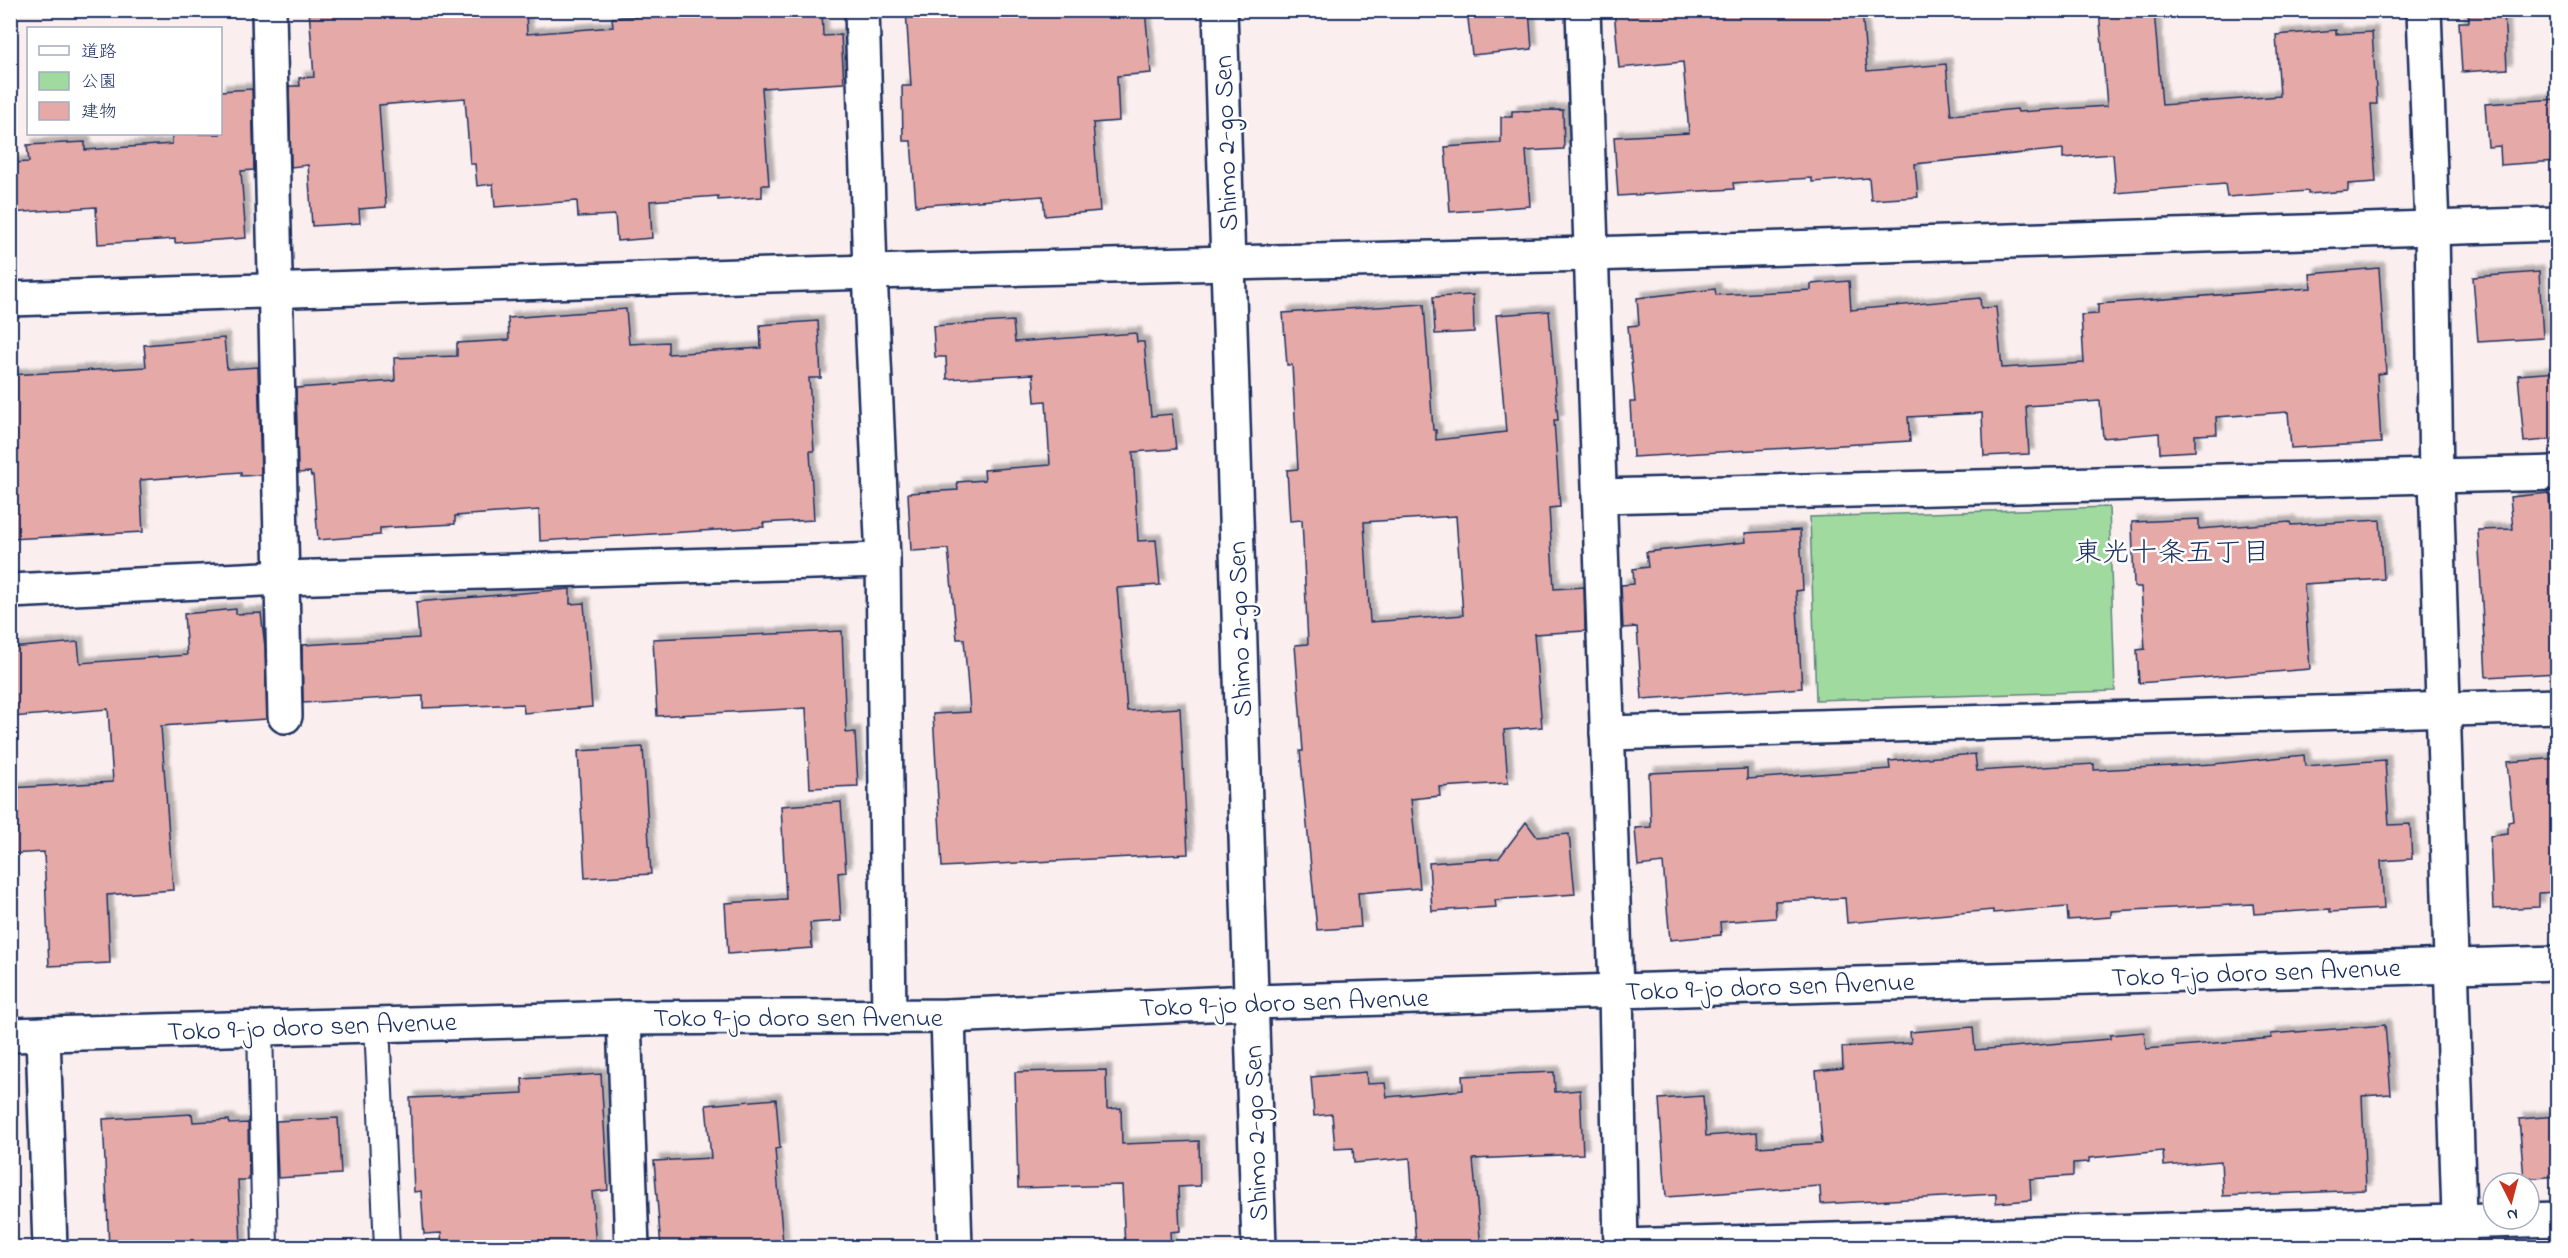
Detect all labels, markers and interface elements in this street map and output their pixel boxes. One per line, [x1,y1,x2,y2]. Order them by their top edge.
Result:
legend [27,27,222,135]
text: 道路 [81,40,117,66]
street label: Shimo 2-go Sen [1205,54,1250,232]
text: 公園 [81,70,117,96]
text: 建物 [81,100,117,126]
district label: 東光十条五丁目 [2074,534,2270,575]
street label: Shimo 2-go Sen [1219,540,1264,718]
street label: Toko 9-jo doro sen Avenue [2111,950,2402,999]
street label: Toko 9-jo doro sen Avenue [1625,964,1916,1013]
street label: Toko 9-jo doro sen Avenue [1139,980,1430,1029]
street label: Toko 9-jo doro sen Avenue [653,1000,944,1039]
street label: Toko 9-jo doro sen Avenue [167,1004,458,1053]
street label: Shimo 2-go Sen [1235,1044,1280,1222]
north arrow [2481,1171,2541,1231]
text: N [2506,1201,2519,1226]

